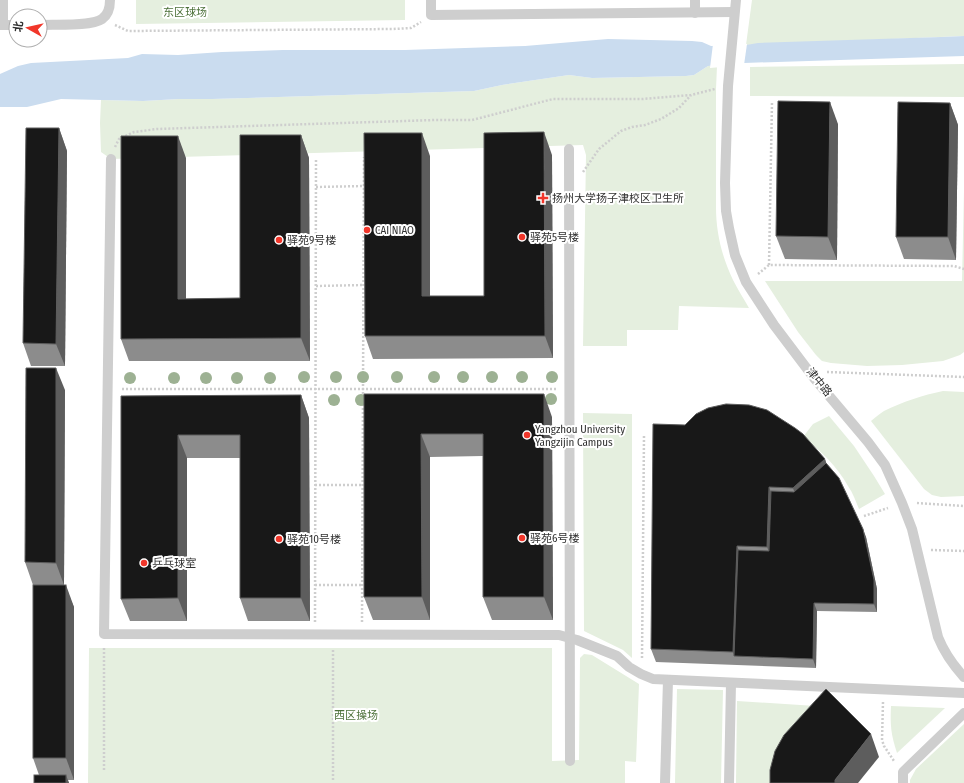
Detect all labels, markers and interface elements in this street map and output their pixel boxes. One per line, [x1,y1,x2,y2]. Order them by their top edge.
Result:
park label: 东区球场 [163,6,207,19]
north arrow [8,8,48,48]
text: 北 [11,20,26,33]
marker: 扬州大学扬子津校区卫生所 [537,192,549,204]
place label: 扬州大学扬子津校区卫生所 [552,192,684,205]
place label: CAI NIAO [375,224,414,237]
marker: CAI NIAO [362,225,372,235]
place label: 驿苑5号楼 [530,231,579,244]
marker: 驿苑5号楼 [517,232,527,242]
place label: 驿苑9号楼 [287,234,336,247]
marker: 驿苑9号楼 [274,235,284,245]
street label: 津中路 [804,365,834,399]
place label: Yangzhou University Yangzijin Campus [535,423,625,449]
marker: Yangzhou University Yangzijin Campus [522,430,532,440]
place label: 驿苑6号楼 [530,532,579,545]
place label: 驿苑10号楼 [287,533,341,546]
marker: 驿苑6号楼 [517,533,527,543]
marker: 驿苑10号楼 [274,534,284,544]
place label: 乒乓球室 [152,557,196,570]
marker: 乒乓球室 [139,558,149,568]
park label: 西区操场 [334,709,378,722]

